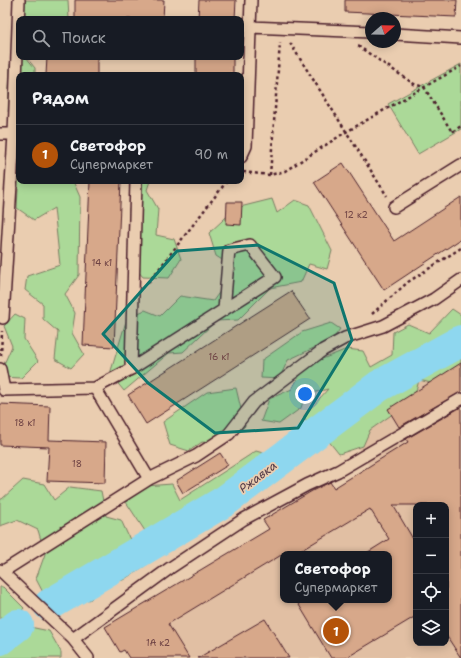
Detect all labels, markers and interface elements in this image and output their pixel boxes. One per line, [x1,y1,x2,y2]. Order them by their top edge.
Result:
north arrow [365,12,401,48]
search box [16,16,244,60]
icon: search [30,27,52,49]
text: Поиск [62,28,106,48]
text: Рядом [32,87,89,109]
text: Светофор [70,136,146,156]
text: 1 [42,146,48,163]
text: 90 m [194,146,228,163]
text: Супермаркет [70,156,153,173]
house number: 12 к2 [344,209,368,221]
house number: 14 к1 [92,257,112,269]
house number: 16 к1 [209,351,229,363]
your location [295,384,315,404]
house number: 18 к1 [14,417,36,429]
house number: 18 [72,458,82,470]
water label: Ржавка [236,458,280,496]
map controls [413,502,449,646]
button: + [413,502,449,538]
button: − [413,538,449,574]
popup [280,551,392,603]
text: Светофор [295,559,371,579]
button: locate [413,574,449,610]
text: Супермаркет [295,579,377,596]
button: layers [413,610,449,646]
pin: 1 [323,616,349,646]
house number: 1А к2 [146,637,170,649]

